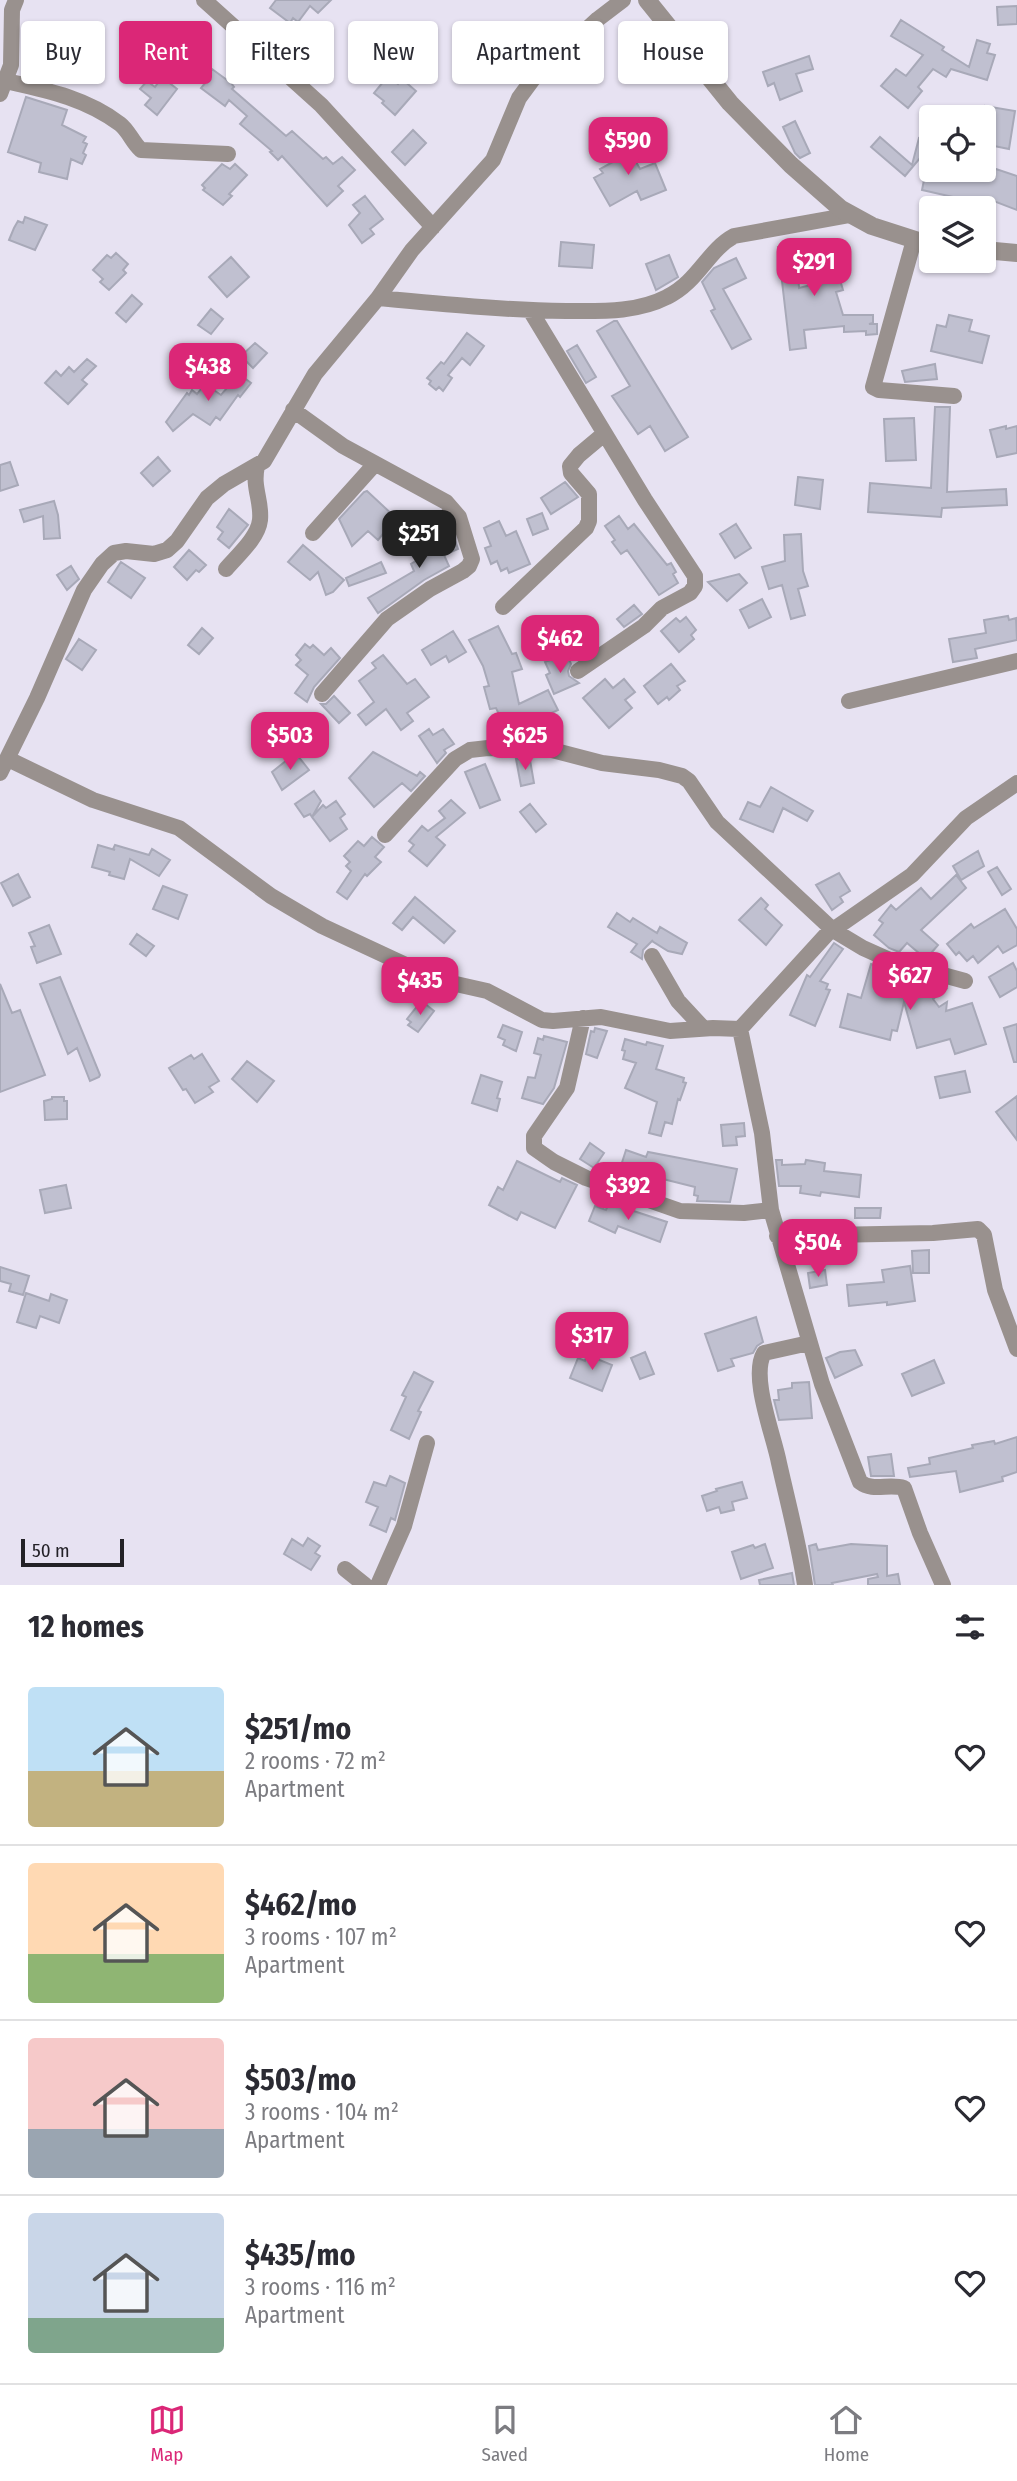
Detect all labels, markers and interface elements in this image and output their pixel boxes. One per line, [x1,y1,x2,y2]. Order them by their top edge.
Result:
chip: Buy [21,21,105,84]
chip: Rent [119,21,212,84]
chip: Filters [226,21,334,84]
chip: New [348,21,438,84]
chip: Apartment [452,21,604,84]
chip: House [618,21,728,84]
map controls [919,105,996,273]
button: locate [919,105,996,182]
pin: $590 [587,118,669,177]
text: $590 [605,126,651,154]
button: layers [919,196,996,273]
pin: $291 [773,238,855,298]
text: $291 [792,247,836,275]
pin: $438 [167,344,249,403]
text: $438 [185,352,231,380]
pin: $251 [378,510,460,570]
text: $251 [398,519,440,547]
pin: $462 [519,616,601,675]
text: $462 [537,624,583,652]
pin: $503 [249,712,331,772]
pin: $625 [484,712,566,772]
text: $503 [267,721,313,749]
text: $625 [502,721,548,749]
pin: $627 [869,953,951,1012]
pin: $435 [379,958,461,1017]
text: $627 [888,961,932,989]
text: $435 [397,966,443,994]
pin: $392 [587,1162,669,1222]
text: $392 [606,1171,650,1199]
pin: $504 [777,1220,859,1279]
text: $504 [794,1228,842,1256]
pin: $317 [551,1312,633,1372]
text: $317 [571,1321,613,1349]
scale bar [21,1536,124,1568]
text: 50 m [32,1539,70,1562]
icon: filters [951,1608,989,1646]
text: 12 homes [28,1609,144,1645]
text: $251/mo [245,1711,351,1747]
icon: home [84,1715,168,1799]
icon: heart [951,1738,989,1776]
text: 2 rooms · 72 m² [245,1747,386,1775]
text: Apartment [245,1775,345,1803]
text: $462/mo [245,1887,357,1923]
icon: home [84,1891,168,1975]
icon: heart [951,1914,989,1952]
text: 3 rooms · 107 m² [245,1923,397,1951]
text: Apartment [245,1951,345,1979]
text: $503/mo [245,2062,356,2098]
icon: home [84,2066,168,2150]
icon: heart [951,2089,989,2127]
text: 3 rooms · 104 m² [245,2098,399,2126]
text: Apartment [245,2126,345,2154]
text: $435/mo [245,2237,355,2273]
icon: home [84,2241,168,2325]
icon: heart [951,2264,989,2302]
text: 3 rooms · 116 m² [245,2273,396,2301]
text: Apartment [245,2301,345,2329]
tab: Map [148,2401,186,2466]
tab: Saved [482,2401,528,2466]
tab: Home [824,2401,869,2466]

